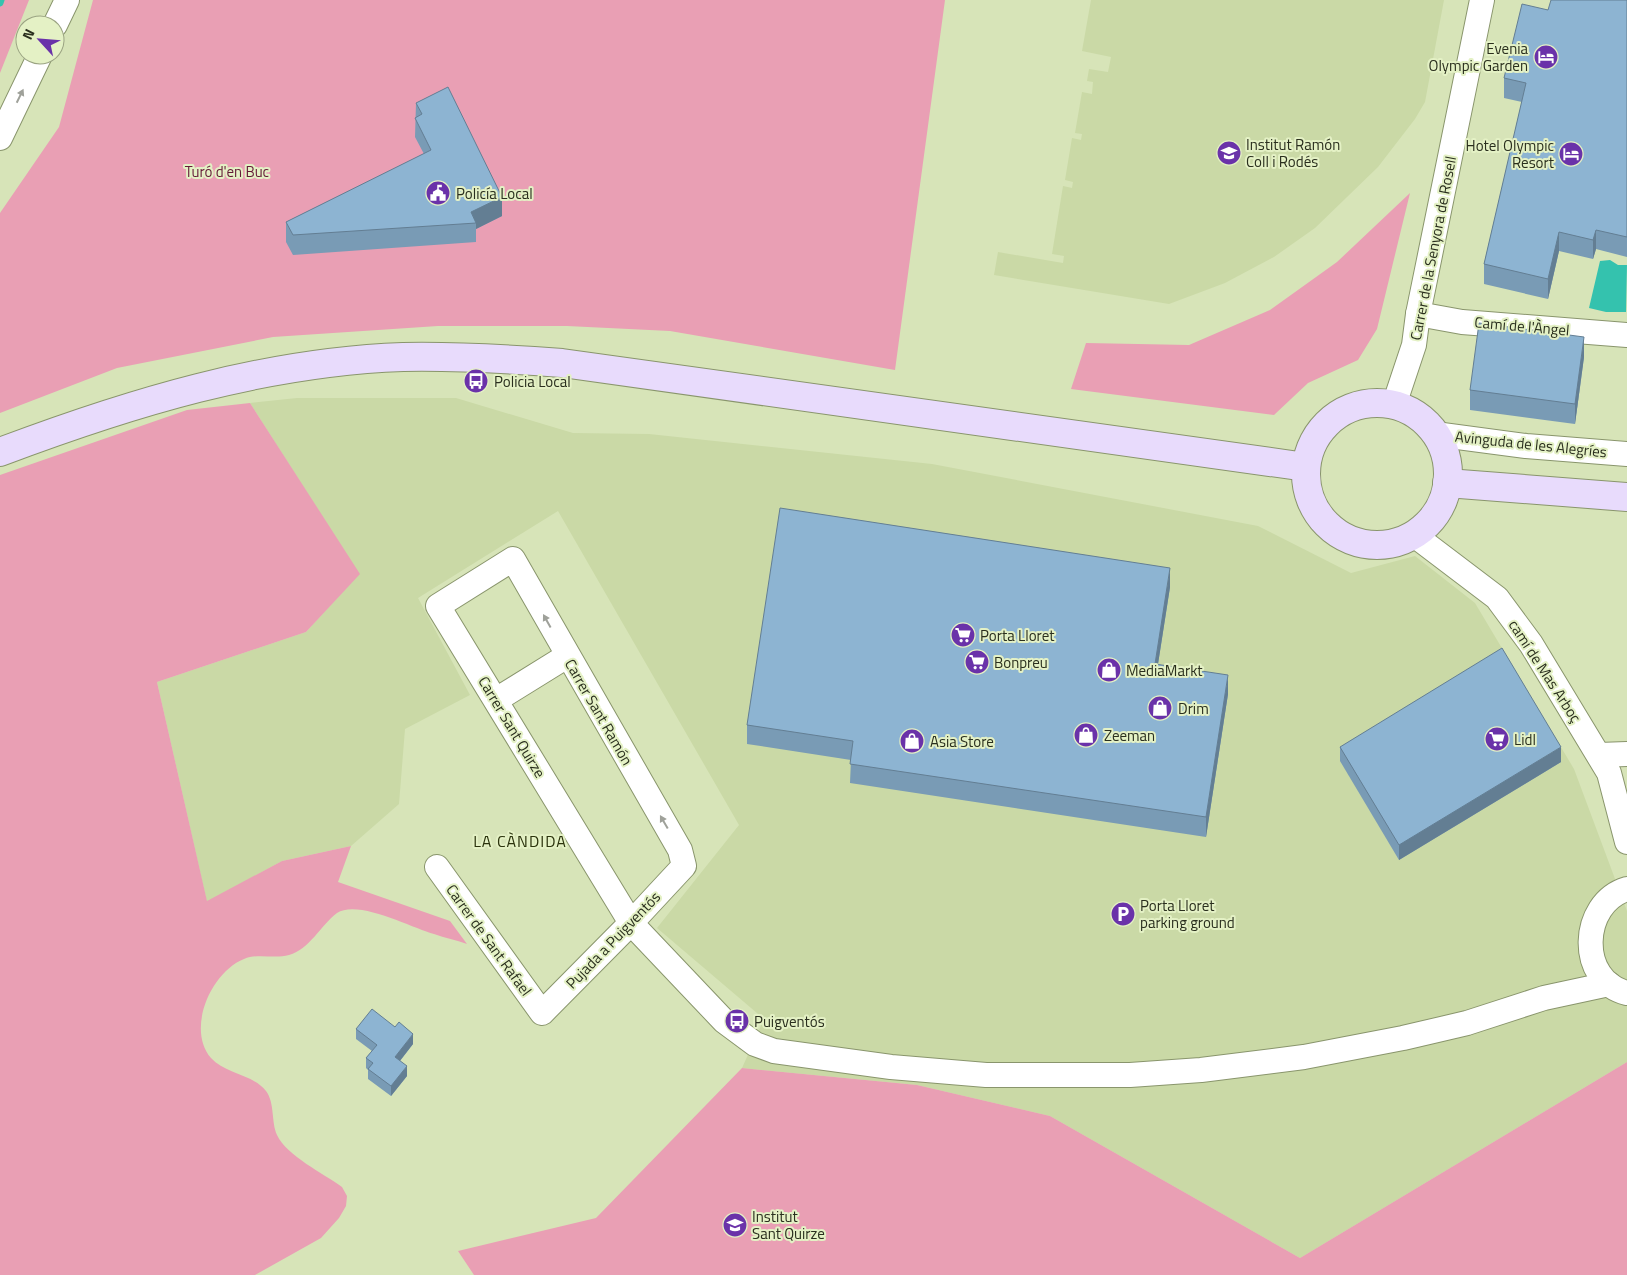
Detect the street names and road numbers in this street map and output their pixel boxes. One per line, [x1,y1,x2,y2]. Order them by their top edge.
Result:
street label: Carrer de la Senyora de Rosell [1404,154,1462,342]
street label: Camí de l'Àngel [1474,310,1570,342]
street label: Avinguda de les Alegríes [1454,425,1608,463]
street label: camí de Mas Arboç [1503,615,1587,727]
street label: Carrer Sant Ramón [559,655,639,769]
street label: Carrer Sant Quirze [473,672,551,782]
street label: Carrer de Sant Rafael [441,879,537,1001]
street label: Pujada a Puigventós [560,886,666,994]

